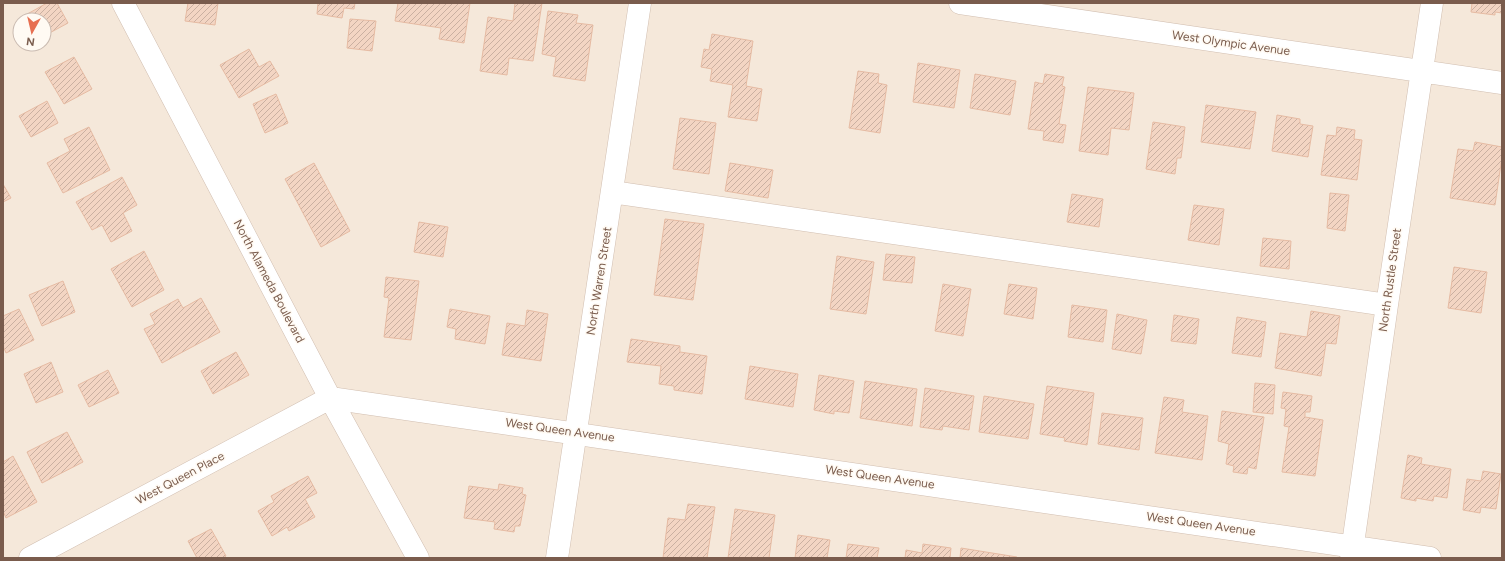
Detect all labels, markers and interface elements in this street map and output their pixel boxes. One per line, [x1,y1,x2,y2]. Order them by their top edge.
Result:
north arrow [12,12,52,52]
street label: West Olympic Avenue [1171,28,1291,58]
text: N [26,34,36,48]
street label: North Alameda Boulevard [231,217,307,345]
street label: North Warren Street [584,225,615,336]
street label: North Rustle Street [1376,227,1404,333]
street label: West Queen Avenue [505,415,616,445]
street label: West Queen Place [133,449,227,507]
street label: West Queen Avenue [825,462,936,492]
street label: West Queen Avenue [1146,509,1257,539]

